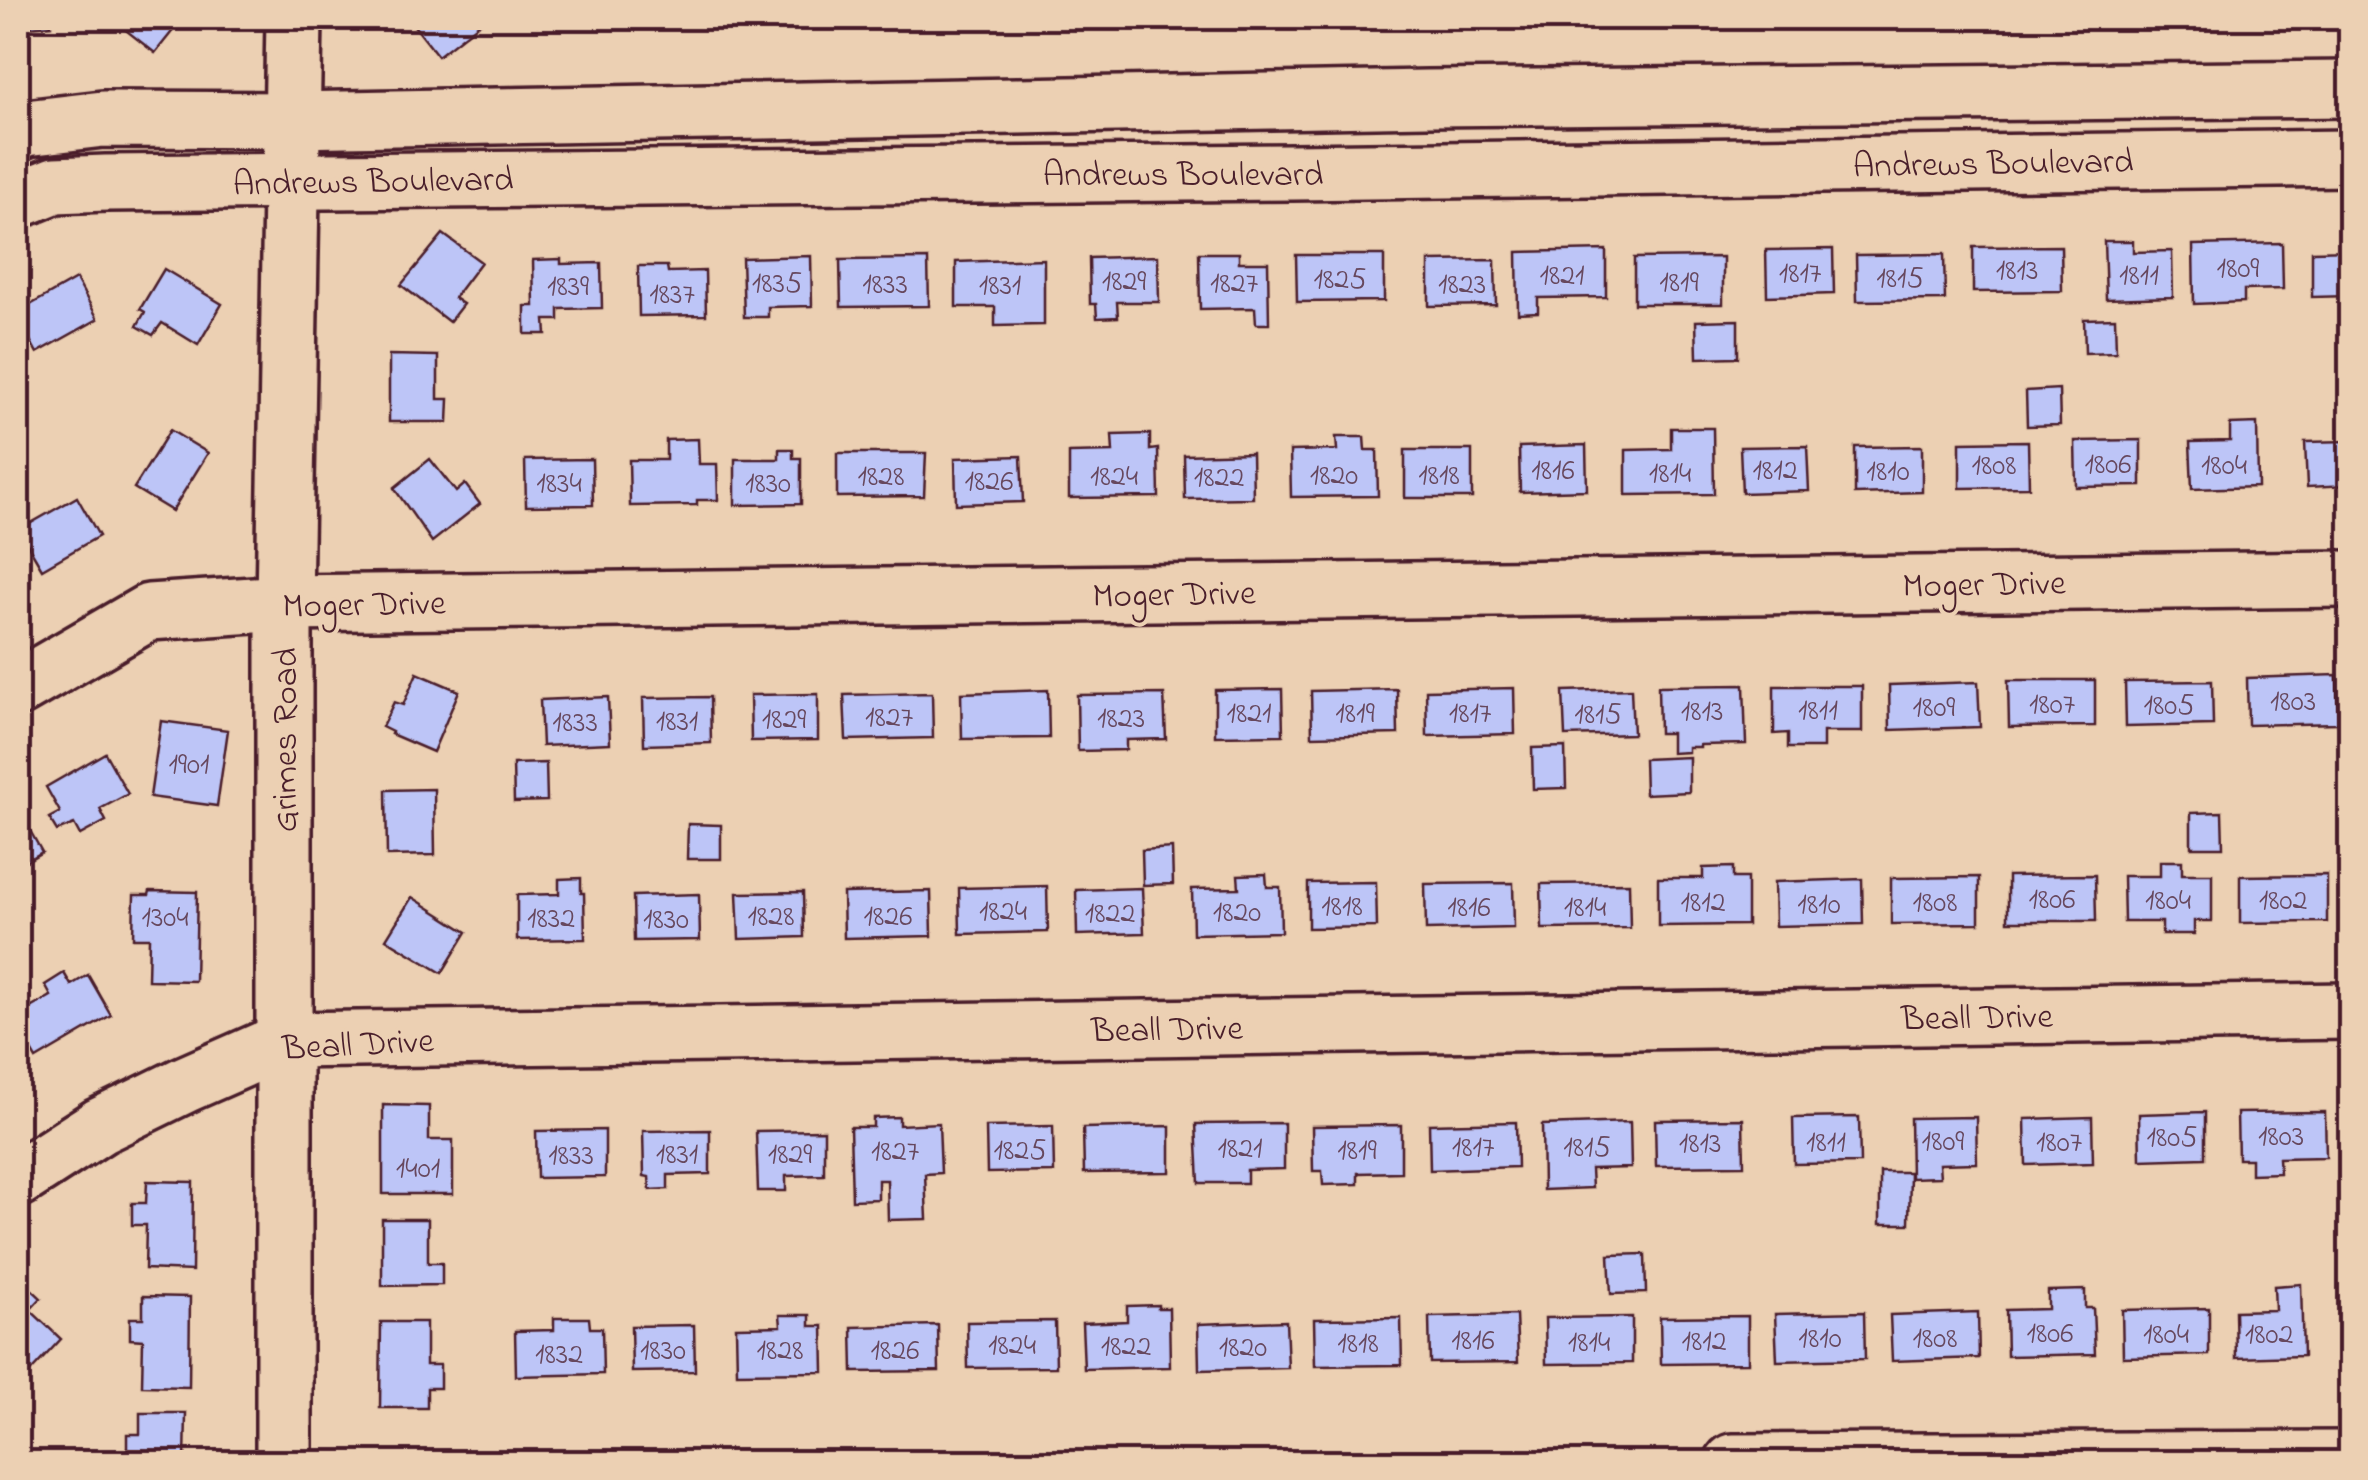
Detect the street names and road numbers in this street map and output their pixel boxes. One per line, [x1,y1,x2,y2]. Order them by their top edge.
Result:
street label: Andrews Boulevard [1852,138,2134,193]
street label: Andrews Boulevard [1043,151,1323,202]
street label: Andrews Boulevard [232,156,514,211]
street label: Moger Drive [1902,560,2067,613]
street label: Moger Drive [1092,570,1257,623]
street label: Moger Drive [282,580,447,633]
street label: Grimes Road [262,648,313,832]
street label: Beall Drive [1900,993,2054,1046]
street label: Beall Drive [1090,1005,1244,1058]
street label: Beall Drive [280,1017,436,1076]

